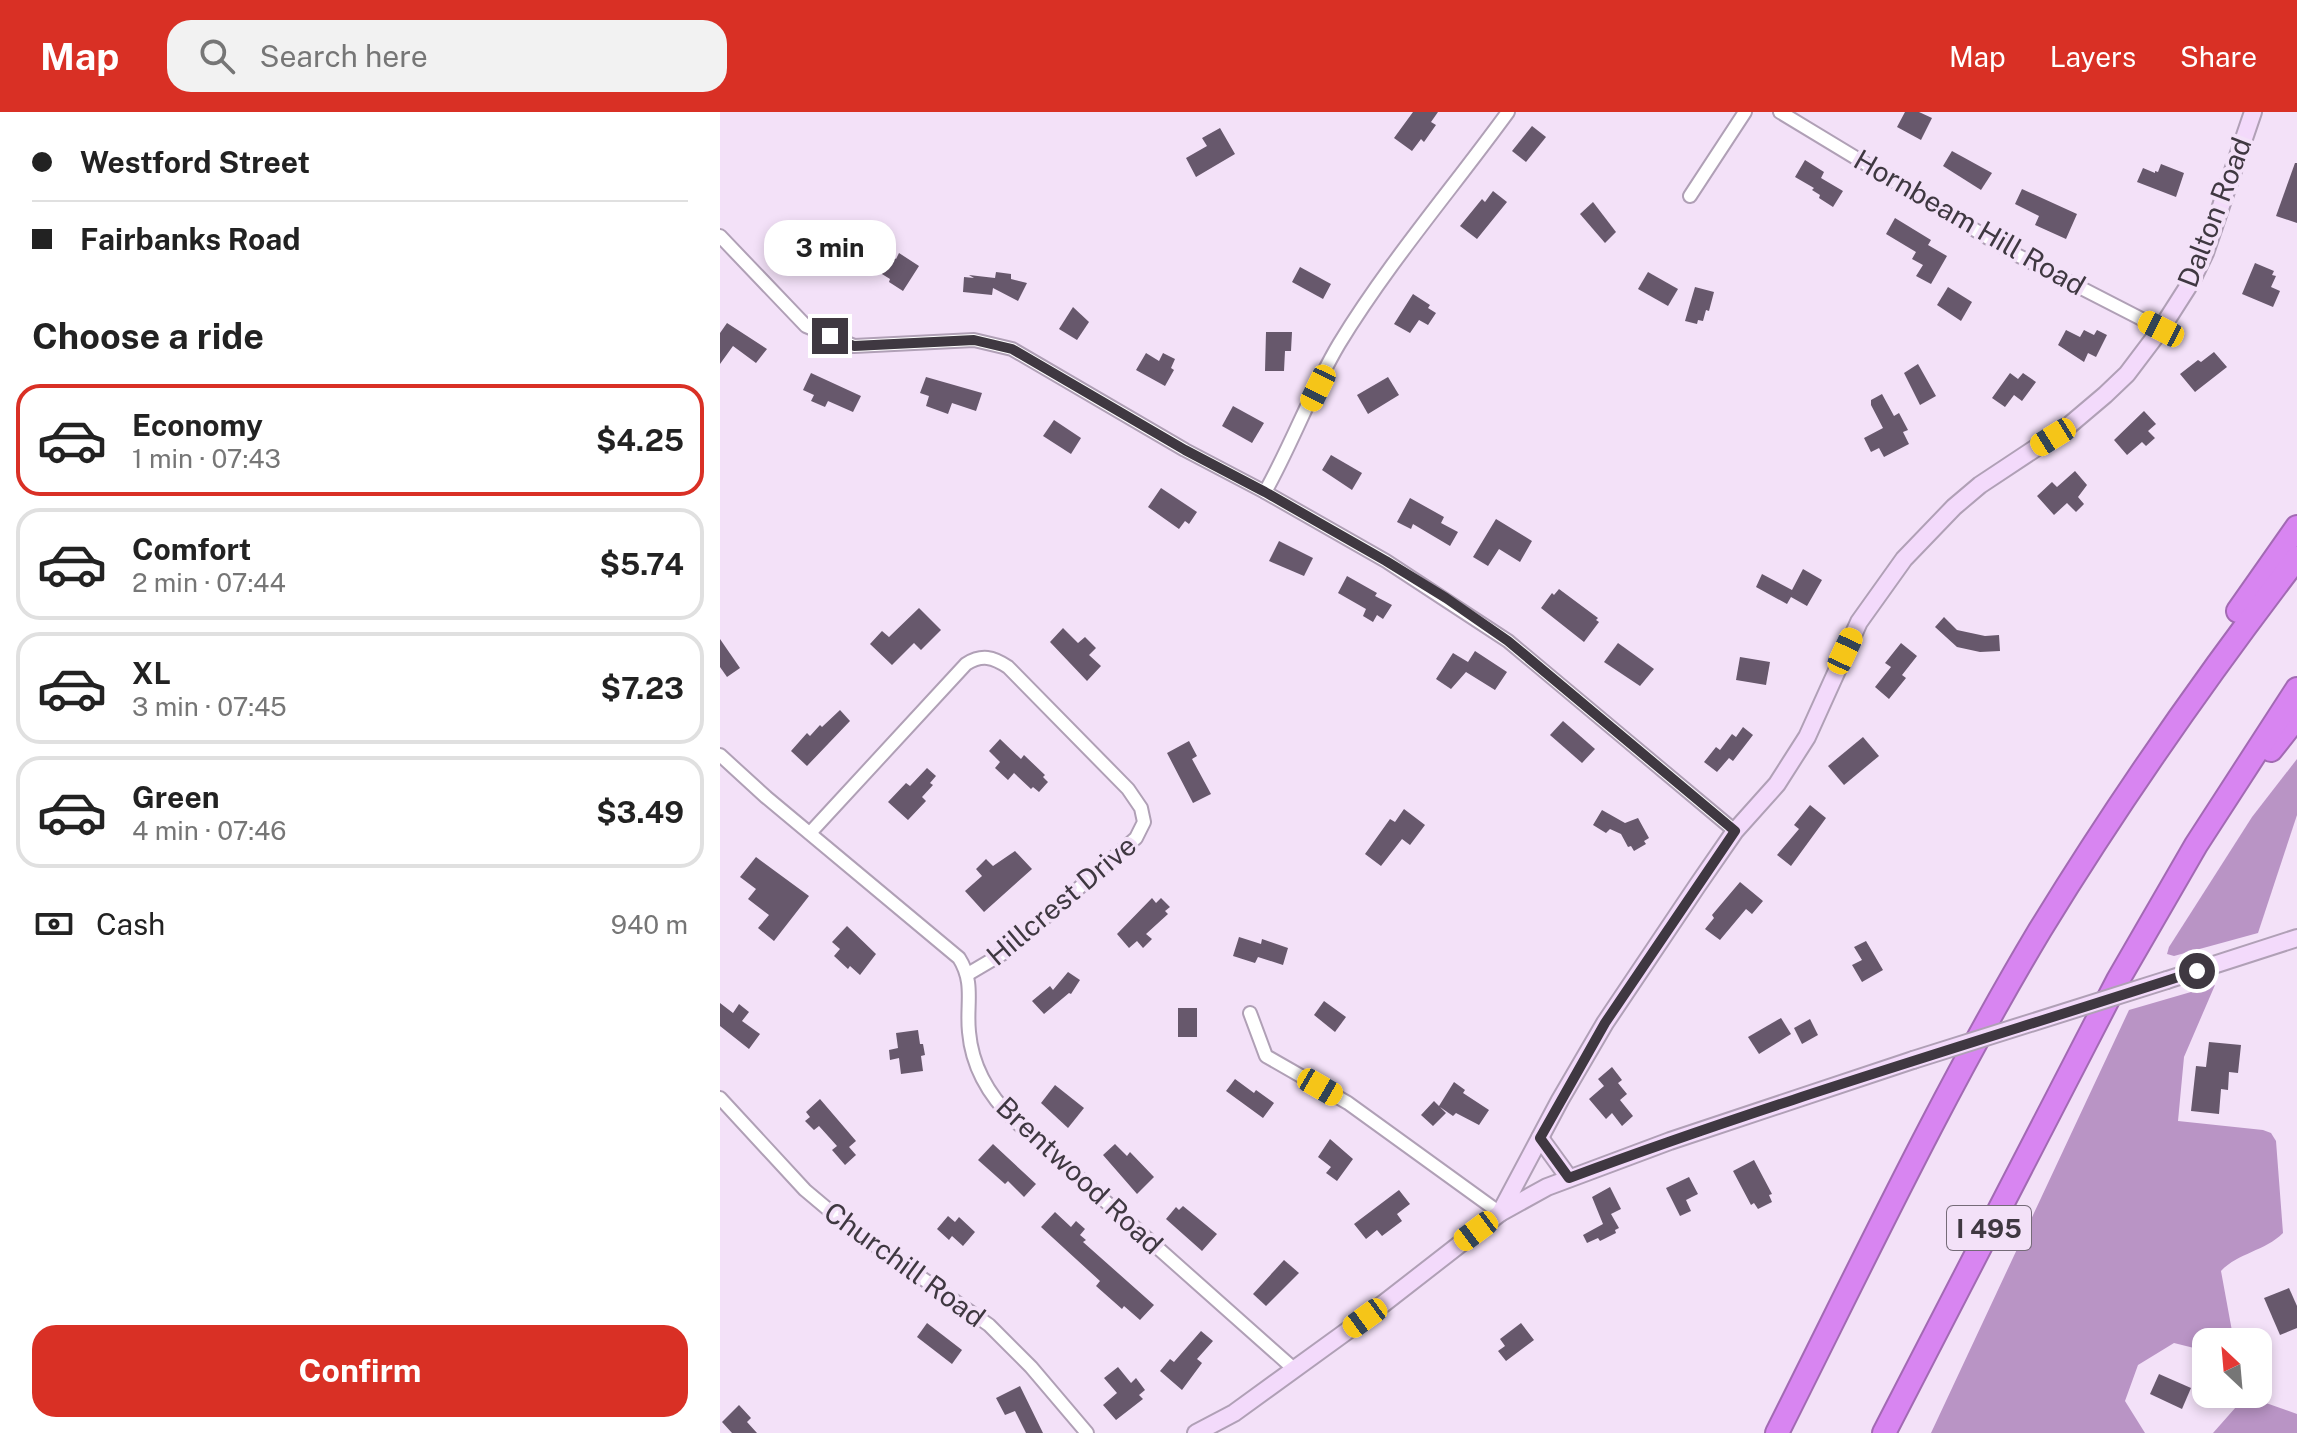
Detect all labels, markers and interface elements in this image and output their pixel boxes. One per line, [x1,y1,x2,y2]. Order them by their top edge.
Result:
search box [167,20,727,92]
text: Map [40,34,119,79]
icon: search [195,34,239,78]
text: Search here [259,38,428,74]
text: Map [1949,40,2006,73]
text: Layers [2050,40,2136,73]
text: Share [2180,40,2257,73]
street label: Dalton Road [2170,132,2258,292]
street label: Hornbeam Hill Road [1849,142,2091,302]
text: Westford Street [80,144,310,180]
callout: 3 min [764,220,896,276]
text: Fairbanks Road [80,221,300,257]
text: 3 min [796,232,864,263]
car [2134,307,2188,351]
text: Choose a ride [32,315,264,357]
route end [812,318,848,354]
car [1297,361,1339,415]
icon: car [36,404,108,476]
text: Economy [132,407,263,443]
car [2026,414,2080,460]
text: $4.25 [596,422,684,458]
text: 1 min · 07:43 [132,443,281,474]
icon: car [36,528,108,600]
text: Comfort [132,531,251,567]
text: $5.74 [600,546,684,582]
text: 2 min · 07:44 [132,567,286,598]
car [1824,624,1866,678]
icon: car [36,652,108,724]
text: XL [132,655,171,691]
text: $7.23 [601,670,684,706]
text: 3 min · 07:45 [132,691,287,722]
icon: car [36,776,108,848]
text: Green [132,779,219,815]
text: $3.49 [596,794,684,830]
text: 4 min · 07:46 [132,815,286,846]
street label: Hillcrest Drive [980,828,1142,972]
icon: cash [32,902,76,946]
text: Cash [96,906,165,942]
text: 940 m [611,909,688,940]
route start [2179,953,2215,989]
car [1293,1065,1347,1109]
street label: Brentwood Road [990,1090,1170,1260]
street label: Churchill Road [818,1195,992,1333]
road number: I 495 [1947,1206,2031,1250]
car [1450,1207,1502,1255]
car [1339,1294,1391,1342]
button: Confirm [32,1325,688,1417]
north arrow [2192,1328,2272,1408]
map controls [2192,1328,2272,1408]

